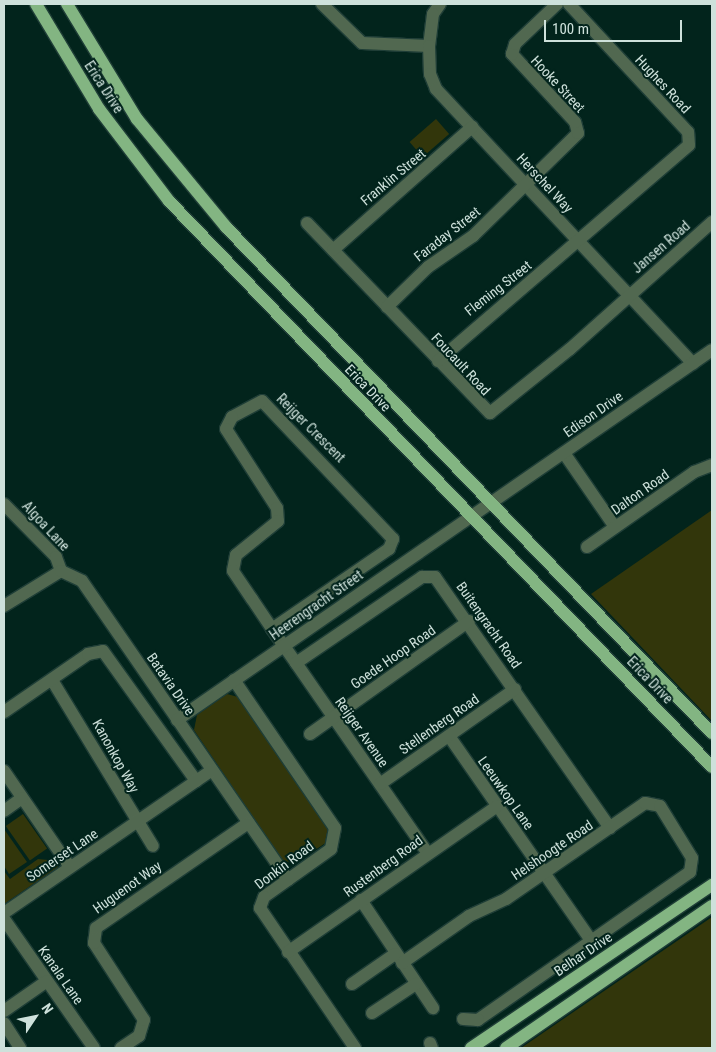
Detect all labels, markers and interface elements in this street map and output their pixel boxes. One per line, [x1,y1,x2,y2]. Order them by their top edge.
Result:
scale bar [546,10,684,42]
text: 100 m [552,20,589,38]
street label: Hughes Road [632,51,694,117]
street label: Hooke Street [527,52,589,116]
street label: Erica Drive [81,58,127,116]
street label: Franklin Street [357,145,429,209]
street label: Herschel Way [513,150,577,216]
street label: Faraday Street [411,203,483,265]
street label: Jansen Road [629,217,693,277]
street label: Fleming Street [461,257,535,319]
street label: Foucault Road [428,329,494,399]
street label: Erica Drive [342,361,394,415]
street label: Edison Drive [560,388,626,440]
street label: Reijger Crescent [273,390,349,466]
street label: Dalton Road [608,466,672,518]
street label: Algoa Lane [19,498,73,554]
street label: Heerengracht Street [266,566,366,644]
street label: Buitengracht Road [453,579,525,671]
street label: Goede Hoop Road [347,622,439,692]
street label: Batavia Drive [143,650,199,718]
street label: Erica Drive [624,653,676,707]
street label: Stellenberg Road [396,690,482,758]
street label: Reijger Avenue [332,694,392,770]
street label: Kanonkop Way [89,716,143,796]
street label: Leeuwkop Lane [475,753,537,833]
street label: Helshoogte Road [508,817,596,883]
street label: Somerset Lane [23,825,101,885]
street label: Rustenberg Road [340,832,426,900]
street label: Donkin Road [251,837,317,893]
street label: Huguenot Way [90,857,164,917]
street label: Belhar Drive [551,929,615,979]
street label: Kanala Lane [35,942,87,1008]
north arrow [10,992,60,1042]
text: N [38,1001,56,1017]

